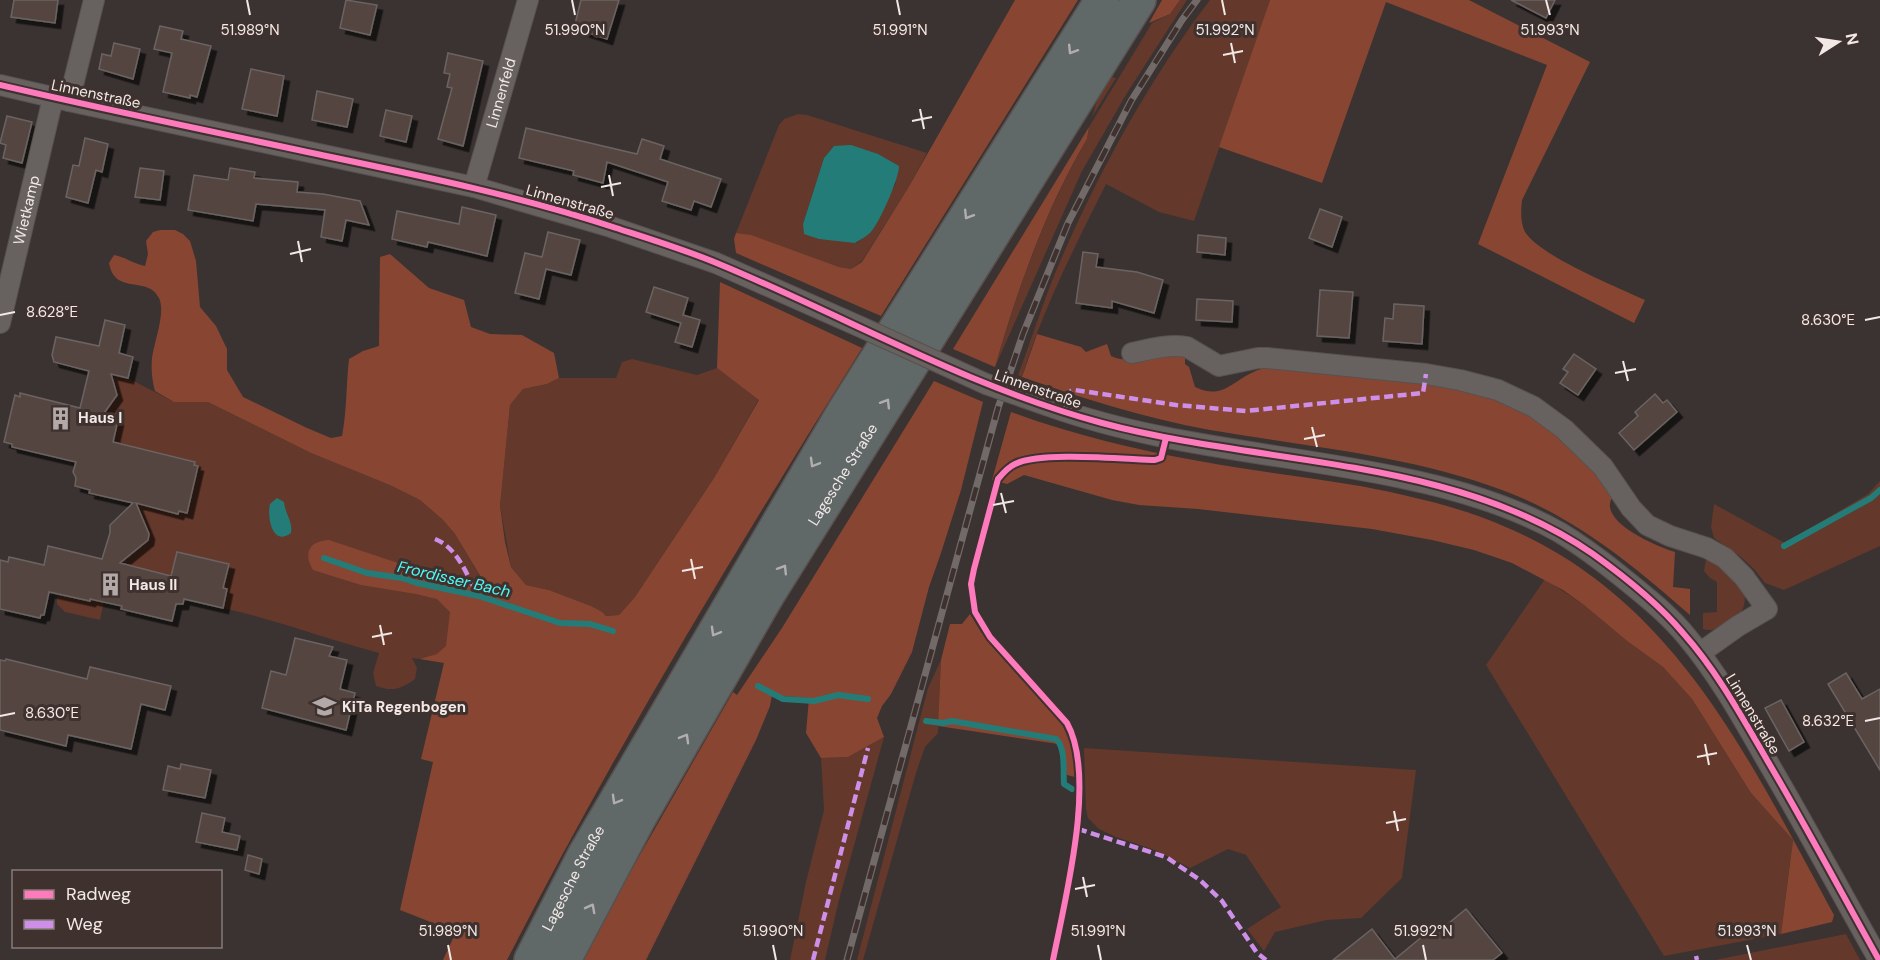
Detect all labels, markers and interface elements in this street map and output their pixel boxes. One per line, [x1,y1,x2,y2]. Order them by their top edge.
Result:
north arrow [1808,12,1868,72]
text: 51.989°N [220,20,280,40]
text: 51.990°N [545,20,605,40]
text: 51.991°N [872,20,928,40]
text: 51.992°N [1195,20,1255,40]
text: 51.993°N [1520,20,1580,40]
text: N [1841,31,1864,47]
one-way arrow [1067,44,1079,54]
street label: Linnenfeld [482,55,521,130]
street label: Linnenstraße [49,75,143,113]
street label: Wietkamp [9,173,44,247]
street label: Linnenstraße [524,180,616,224]
one-way arrow [963,209,975,219]
text: 8.628°E [26,302,78,322]
text: 8.630°E [1801,310,1855,330]
street label: Linnenstraße [992,365,1084,413]
one-way arrow [878,399,890,409]
building icon: Haus I [47,405,73,431]
place label: Haus I [78,408,122,428]
street label: Lagesche Straße [803,420,882,529]
one-way arrow [809,457,821,467]
water label: Frordisser Bach [395,556,513,602]
one-way arrow [776,565,788,575]
building icon: Haus II [98,572,124,598]
place label: Haus II [129,575,177,595]
one-way arrow [711,625,722,636]
street label: Linnenstraße [1721,670,1785,758]
school or university icon: KiTa Regenbogen [311,694,337,720]
place label: KiTa Regenbogen [342,697,466,717]
text: 8.630°E [25,703,79,723]
text: 8.632°E [1802,711,1854,731]
one-way arrow [678,734,690,744]
one-way arrow [612,794,624,804]
street label: Lagesche Straße [537,822,609,934]
legend [12,870,222,948]
text: Radweg [66,882,131,906]
one-way arrow [584,904,595,915]
text: Weg [66,912,103,936]
text: 51.989°N [418,921,478,941]
text: 51.990°N [743,921,803,941]
text: 51.991°N [1070,921,1126,941]
text: 51.992°N [1393,921,1453,941]
text: 51.993°N [1717,921,1777,941]

